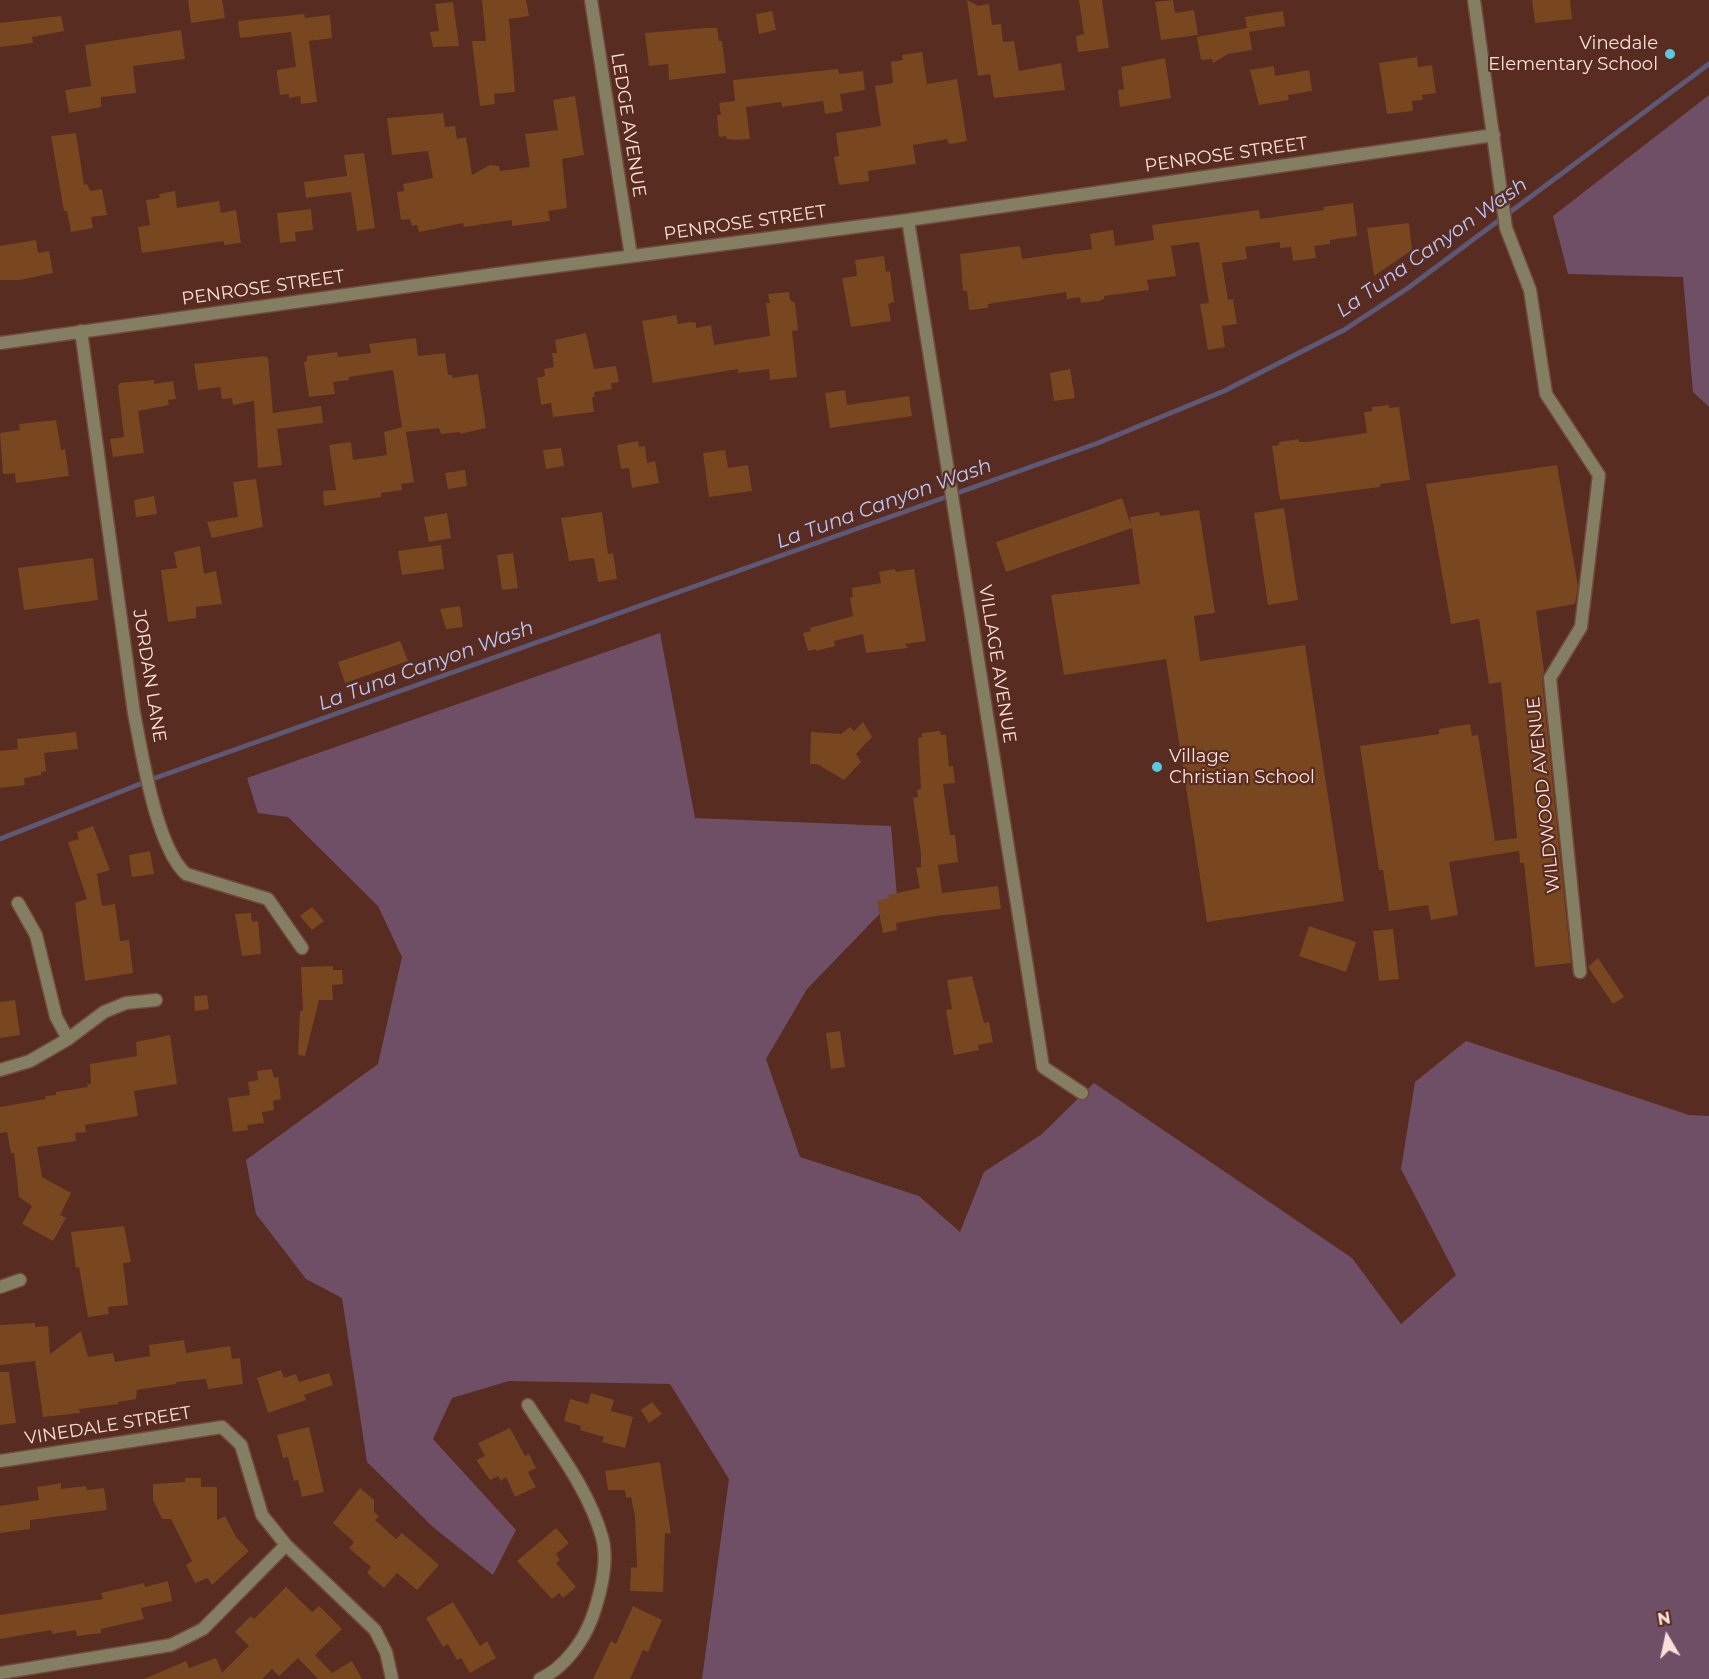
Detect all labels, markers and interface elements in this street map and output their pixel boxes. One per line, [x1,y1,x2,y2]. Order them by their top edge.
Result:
place label: Vinedale Elementary School [1488,33,1658,76]
marker: Vinedale Elementary School [1663,47,1677,61]
street label: LEDGE AVENUE [606,51,650,199]
street label: PENROSE STREET [1143,133,1309,177]
water label: La Tuna Canyon Wash [1332,173,1532,323]
street label: PENROSE STREET [662,201,828,245]
street label: PENROSE STREET [180,266,346,310]
water label: La Tuna Canyon Wash [773,454,995,554]
street label: VILLAGE AVENUE [974,583,1020,745]
street label: JORDAN LANE [128,608,170,744]
water label: La Tuna Canyon Wash [315,616,537,716]
street label: WILDWOOD AVENUE [1523,696,1565,894]
place label: Village Christian School [1169,746,1315,789]
marker: Village Christian School [1150,760,1164,774]
street label: VINEDALE STREET [23,1402,193,1450]
north arrow [1637,1607,1697,1667]
text: N [1656,1608,1672,1629]

